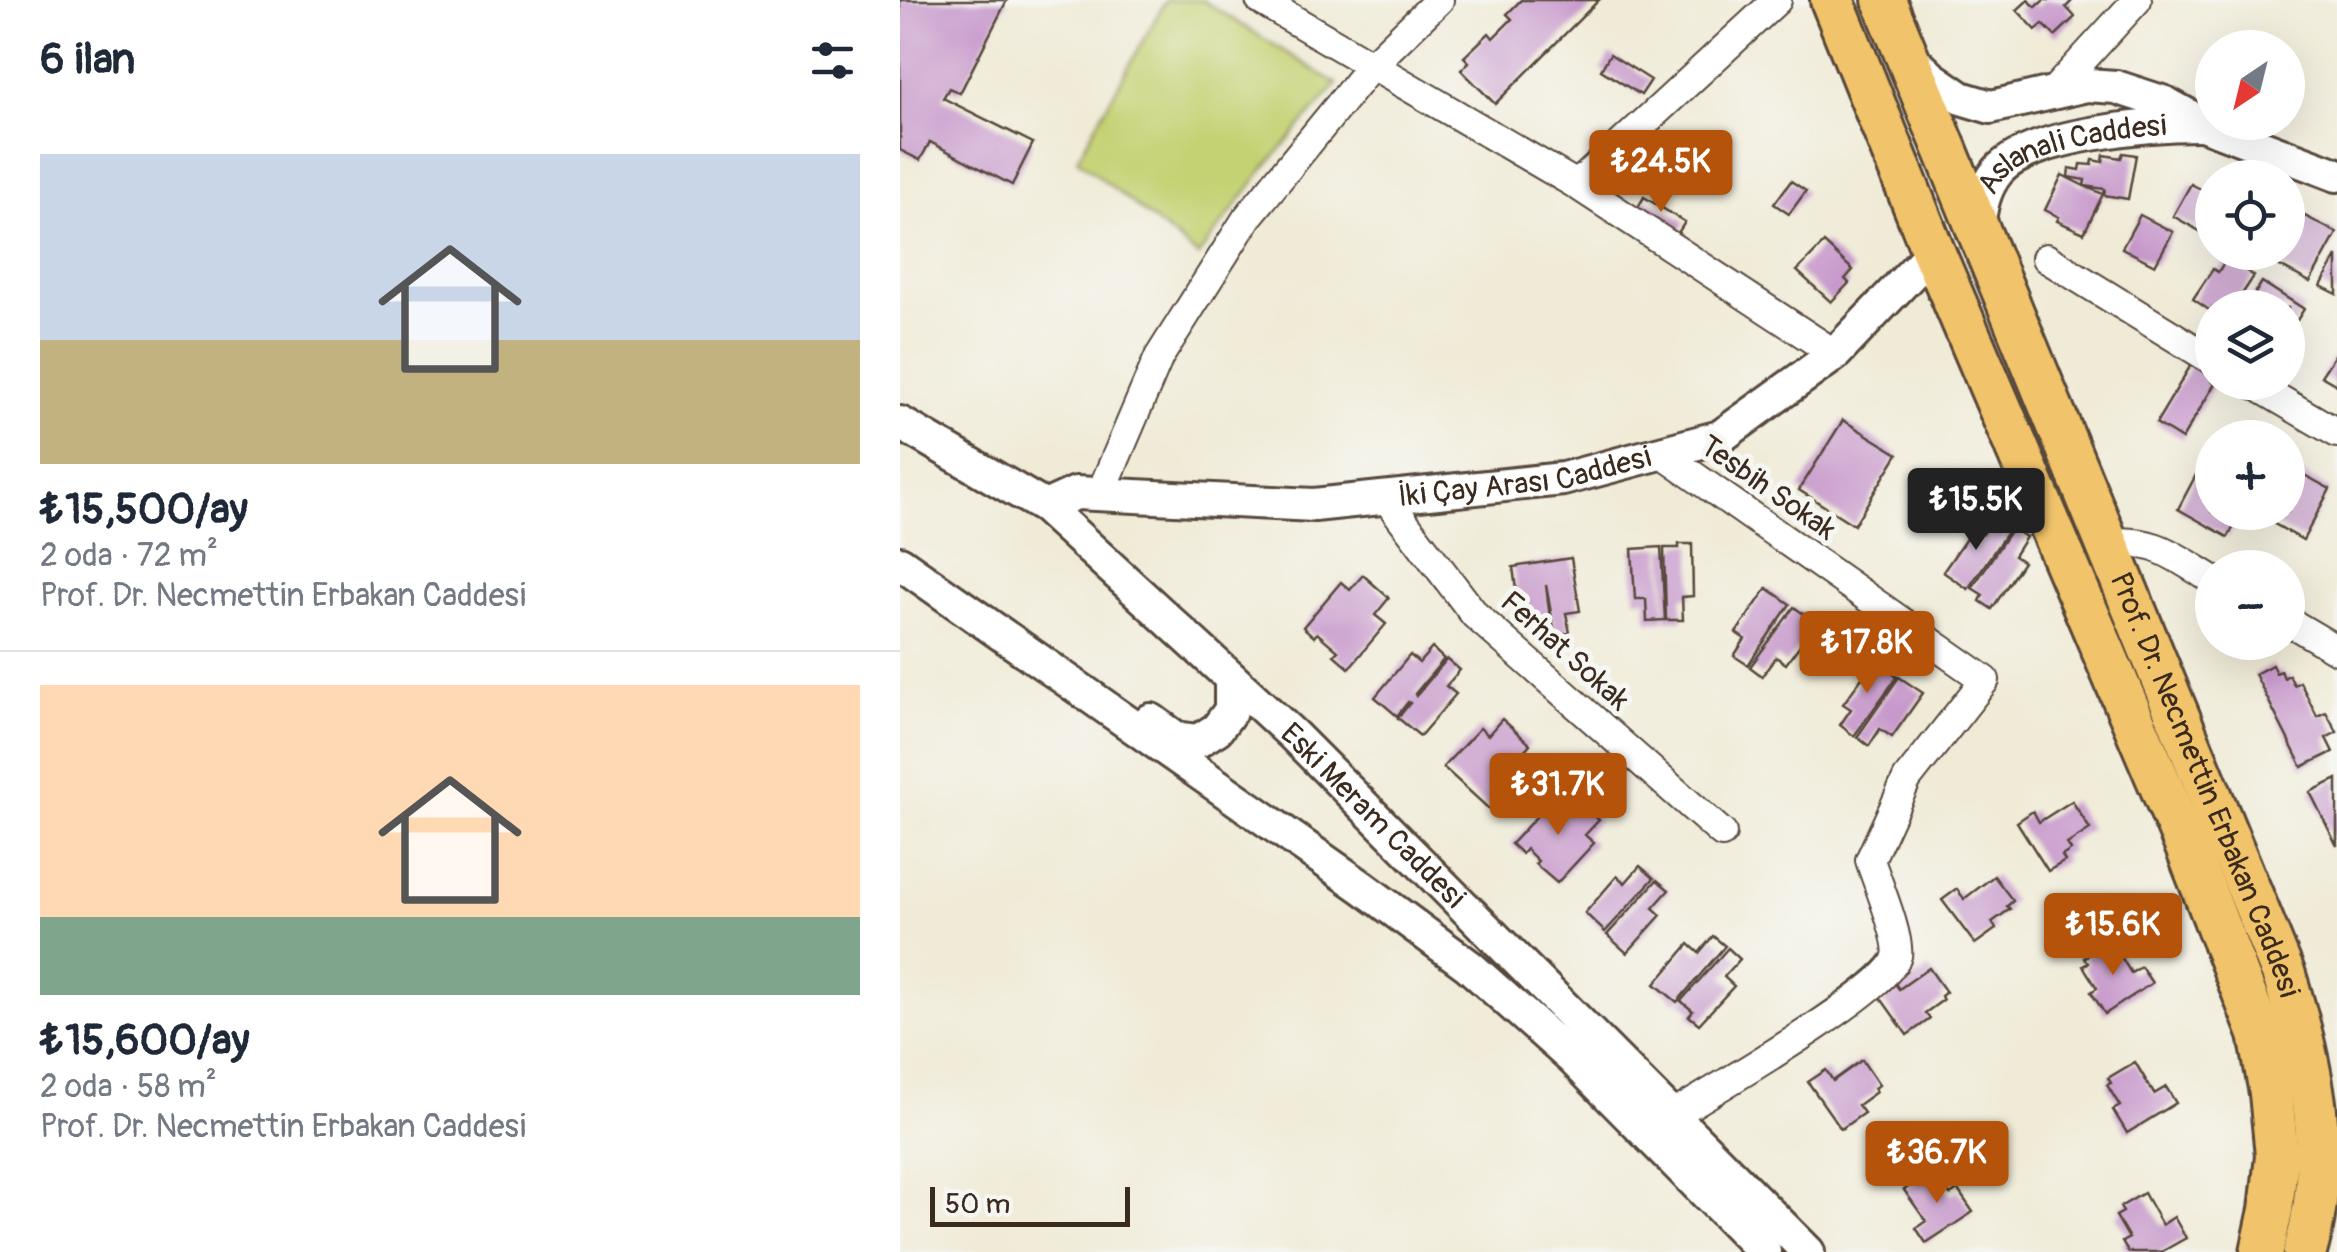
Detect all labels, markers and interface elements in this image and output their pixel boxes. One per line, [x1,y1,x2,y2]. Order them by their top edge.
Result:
north arrow [2195,30,2305,140]
map controls [2195,30,2305,660]
icon: filters [805,33,860,88]
text: 6 ilan [40,34,135,86]
street label: Aslanali Caddesi [1969,107,2168,200]
pin: ₺24.5K [1580,130,1742,215]
text: ₺24.5K [1611,142,1711,182]
button: locate [2195,160,2305,270]
icon: home [360,219,540,399]
button: layers [2195,290,2305,400]
button: + [2195,420,2305,530]
street label: Tesbih Sokak [1693,428,1844,549]
street label: İki Çay Arası Caddesi [1396,438,1655,515]
pin: ₺15.5K [1895,468,2057,553]
text: ₺15.5K [1930,480,2022,520]
text: ₺15,500/ay [40,484,248,536]
text: 2 oda · 72 m² [40,536,218,576]
button: − [2195,550,2305,660]
street label: Prof. Dr. Necmettin Erbakan Caddesi [2102,567,2308,1001]
text: Prof. Dr. Necmettin Erbakan Caddesi [40,576,526,616]
street label: Ferhat Sokak [1493,583,1638,719]
pin: ₺17.8K [1786,611,1948,696]
text: ₺17.8K [1821,623,1913,663]
street label: Eski Meram Caddesi [1273,715,1473,916]
icon: home [360,750,540,930]
pin: ₺31.7K [1477,753,1639,838]
text: ₺31.7K [1512,765,1604,805]
pin: ₺15.6K [2032,893,2194,978]
text: ₺15.6K [2066,905,2160,945]
text: ₺15,600/ay [40,1015,249,1067]
text: 2 oda · 58 m² [40,1067,217,1107]
text: Prof. Dr. Necmettin Erbakan Caddesi [40,1107,526,1147]
pin: ₺36.7K [1856,1121,2018,1206]
text: ₺36.7K [1888,1133,1986,1173]
scale bar [930,1182,1130,1226]
text: 50 m [945,1187,1010,1222]

